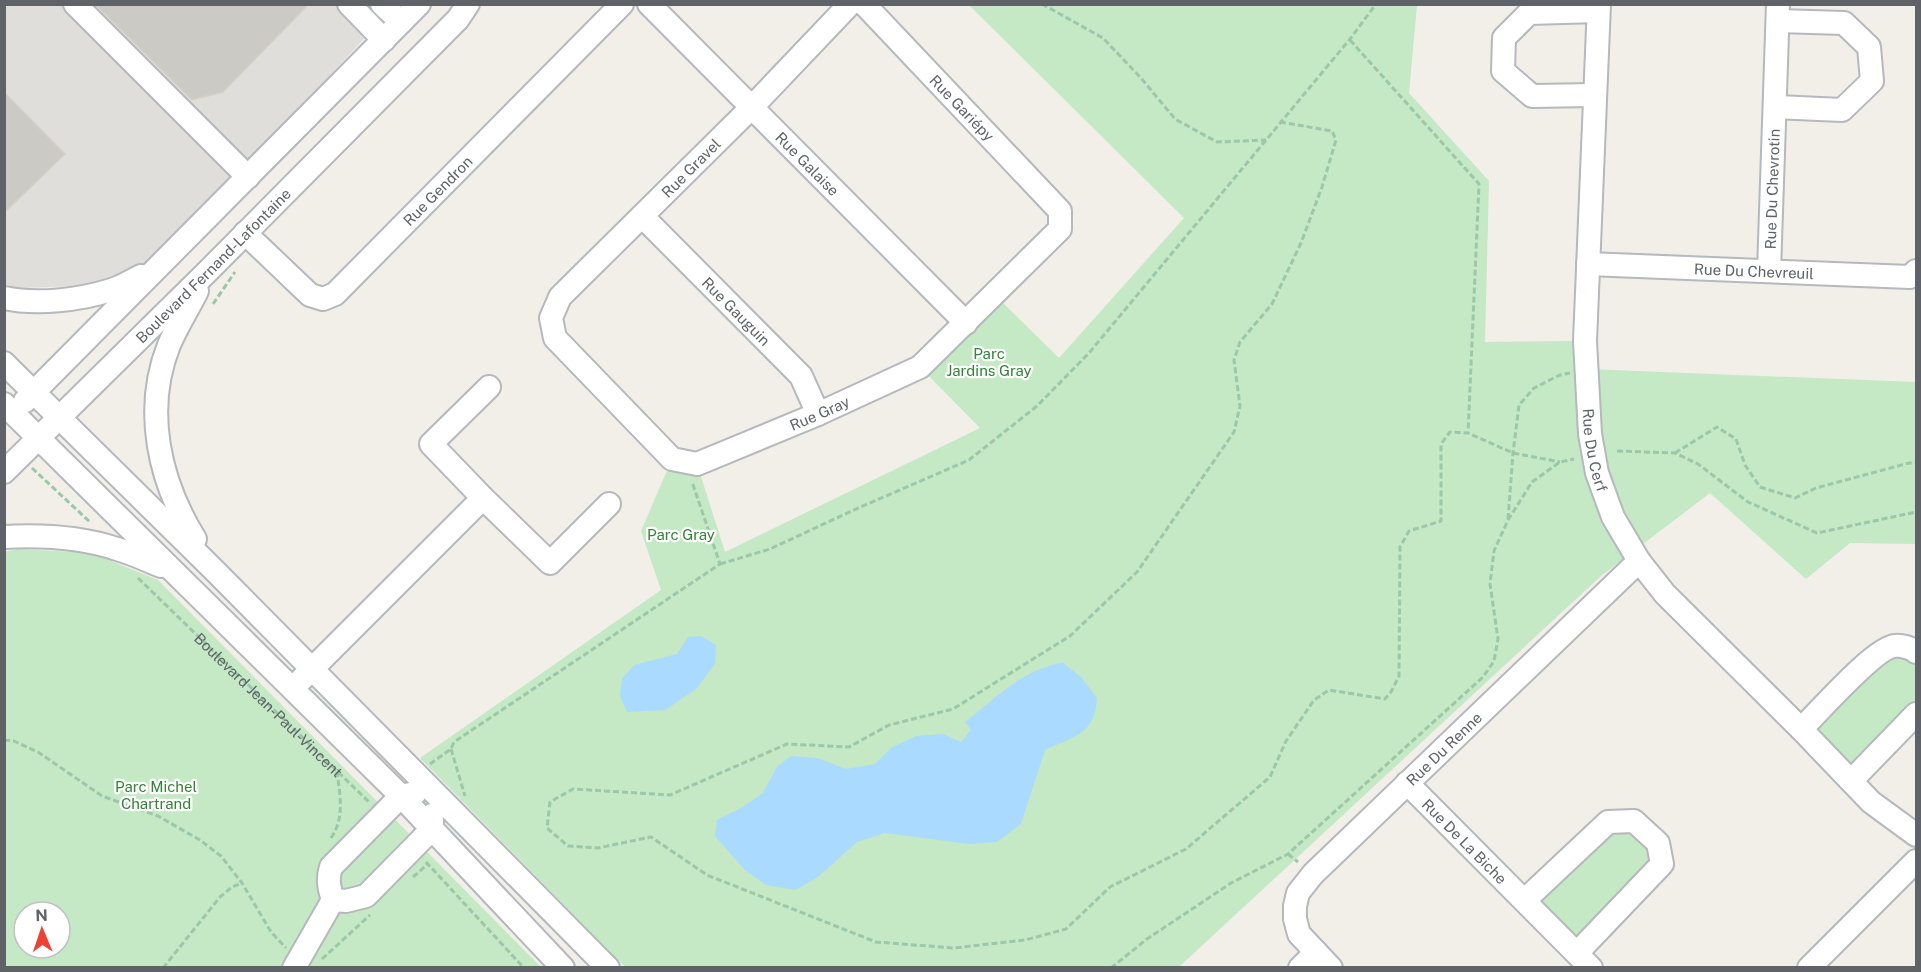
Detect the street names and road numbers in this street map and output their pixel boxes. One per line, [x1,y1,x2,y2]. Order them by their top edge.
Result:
street label: Rue Gariépy [926,72,998,144]
street label: Rue Galaise [772,128,843,199]
street label: Rue Du Chevrotin [1761,128,1782,250]
street label: Rue Gravel [658,135,724,201]
street label: Rue Gendron [399,152,475,229]
street label: Boulevard Fernand-Lafontaine [132,185,294,346]
street label: Rue Du Chevreuil [1694,260,1814,282]
street label: Rue Gauguin [699,273,774,349]
street label: Rue Gray [787,392,852,433]
street label: Rue Du Cerf [1580,408,1612,494]
street label: Boulevard Jean-Paul-Vincent [191,629,346,780]
street label: Rue Du Renne [1403,708,1485,788]
street label: Rue De La Biche [1419,795,1511,887]

